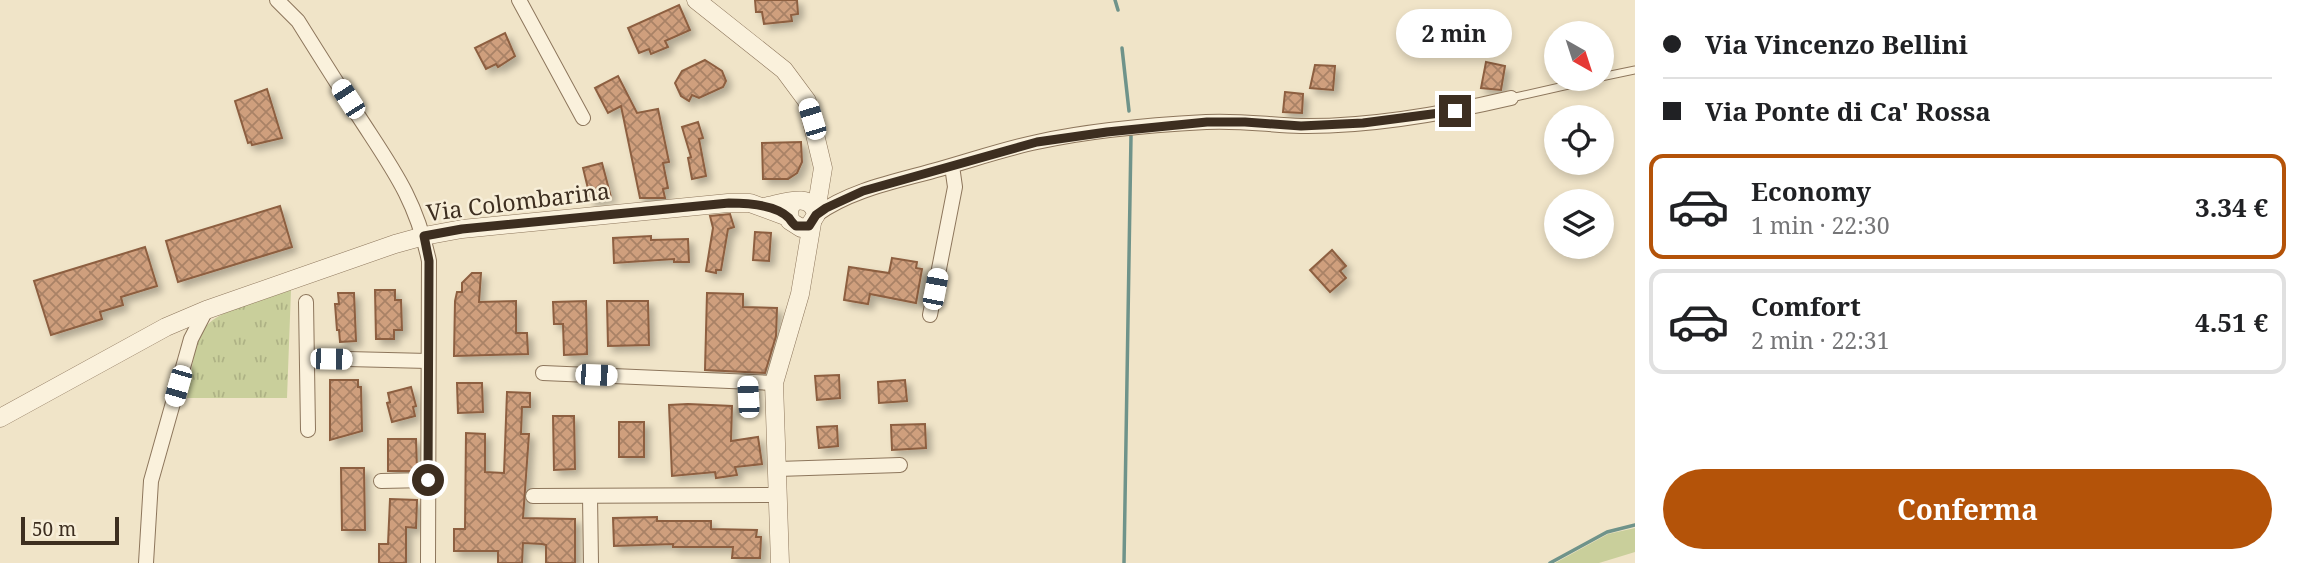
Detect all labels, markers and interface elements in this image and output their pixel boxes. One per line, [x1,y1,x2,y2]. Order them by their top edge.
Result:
callout: 2 min [1397,10,1513,58]
text: 2 min [1421,17,1487,49]
north arrow [1544,21,1614,91]
map controls [1544,21,1614,259]
text: Via Vincenzo Bellini [1705,26,1968,62]
car [328,76,369,122]
text: Via Ponte di Ca' Rossa [1705,93,1991,129]
route end [1439,95,1471,127]
car [796,96,829,142]
button: locate [1544,105,1614,175]
text: Economy [1751,173,1871,209]
street label: Via Colombarina [425,174,611,228]
icon: car [1667,175,1730,238]
button: layers [1544,189,1614,259]
text: 3.34 € [2195,189,2268,225]
text: 1 min · 22:30 [1751,209,1889,241]
car [921,266,950,312]
text: Comfort [1751,288,1861,324]
icon: car [1667,290,1730,353]
text: 4.51 € [2195,304,2268,340]
text: 2 min · 22:31 [1751,324,1889,356]
car [310,348,353,370]
car [163,363,194,409]
car [575,364,618,386]
car [737,375,760,419]
route start [412,464,444,496]
button: Conferma [1663,469,2272,549]
scale bar [21,514,119,546]
text: 50 m [32,516,76,542]

